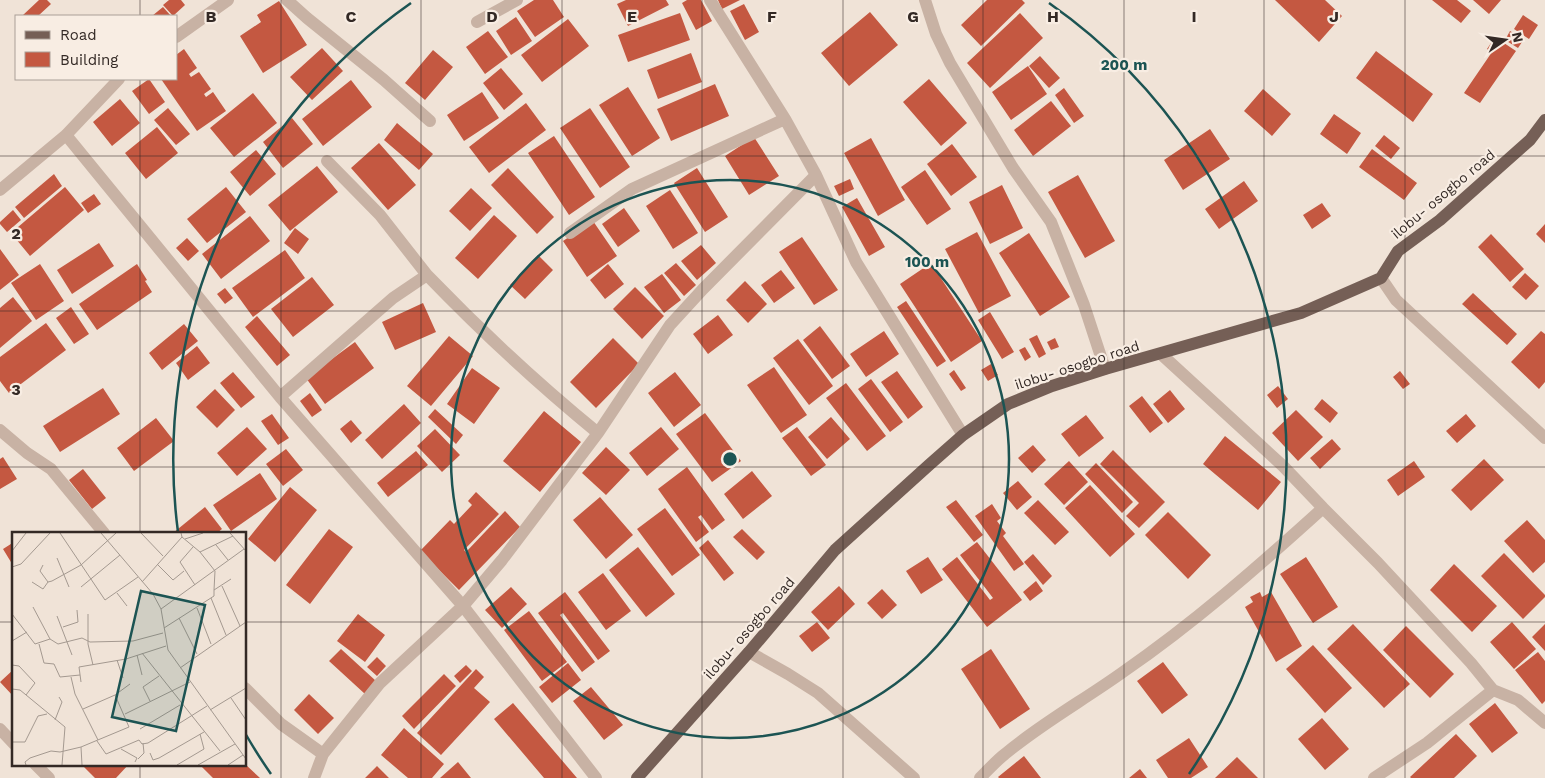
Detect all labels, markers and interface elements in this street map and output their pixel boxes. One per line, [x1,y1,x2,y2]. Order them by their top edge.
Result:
text: B [206,7,217,26]
text: C [346,7,357,26]
text: D [486,7,498,26]
text: E [627,7,637,26]
text: F [767,7,777,26]
text: G [907,7,919,26]
text: H [1047,7,1059,26]
text: I [1191,7,1197,26]
text: J [1329,7,1339,26]
legend [15,15,178,80]
north arrow [1480,15,1530,65]
text: Road [60,26,97,44]
text: N [1509,30,1527,44]
text: Building [60,51,118,69]
text: 200 m [1101,56,1147,74]
street label: ilobu- osogbo road [1388,146,1498,242]
text: 2 [11,224,21,243]
text: 100 m [905,253,949,271]
street label: ilobu- osogbo road [1013,337,1141,393]
text: 3 [11,380,21,399]
centre of rings [721,450,739,468]
inset map [12,532,246,766]
street label: ilobu- osogbo road [700,574,798,682]

